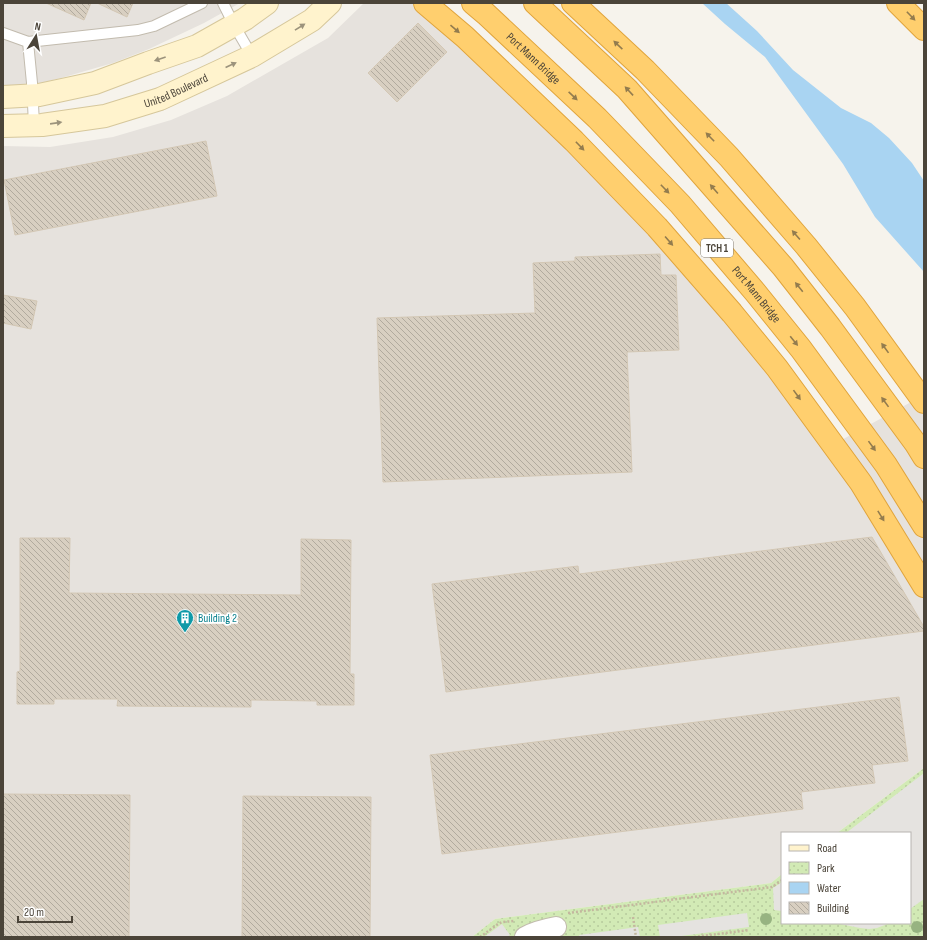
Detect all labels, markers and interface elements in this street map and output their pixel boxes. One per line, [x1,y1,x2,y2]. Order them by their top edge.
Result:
one-way arrow [906,11,916,21]
north arrow [16,16,56,56]
text: N [34,20,42,34]
one-way arrow [295,23,305,31]
one-way arrow [449,24,460,33]
street label: Port Mann Bridge [503,30,563,88]
one-way arrow [613,40,623,50]
one-way arrow [154,56,166,62]
one-way arrow [226,62,237,68]
street label: United Boulevard [142,71,210,111]
one-way arrow [624,86,633,96]
one-way arrow [569,91,578,100]
one-way arrow [50,120,62,126]
one-way arrow [705,132,714,143]
one-way arrow [575,141,585,151]
one-way arrow [660,184,669,194]
one-way arrow [710,184,719,194]
one-way arrow [791,230,800,240]
one-way arrow [665,236,674,246]
road number: TCH 1 [701,239,733,257]
street label: Port Mann Bridge [728,263,784,326]
one-way arrow [795,282,803,293]
one-way arrow [790,336,799,347]
one-way arrow [881,343,889,353]
one-way arrow [792,390,800,400]
one-way arrow [881,397,890,408]
one-way arrow [867,440,876,451]
one-way arrow [878,510,885,522]
building icon: Building 2 [175,608,195,633]
place label: Building 2 [198,611,237,626]
legend [781,832,911,924]
text: Road [817,841,837,856]
text: Park [817,861,835,876]
text: Water [817,881,841,896]
scale bar [18,898,72,924]
text: Building [817,901,849,916]
text: 20 m [24,905,44,920]

